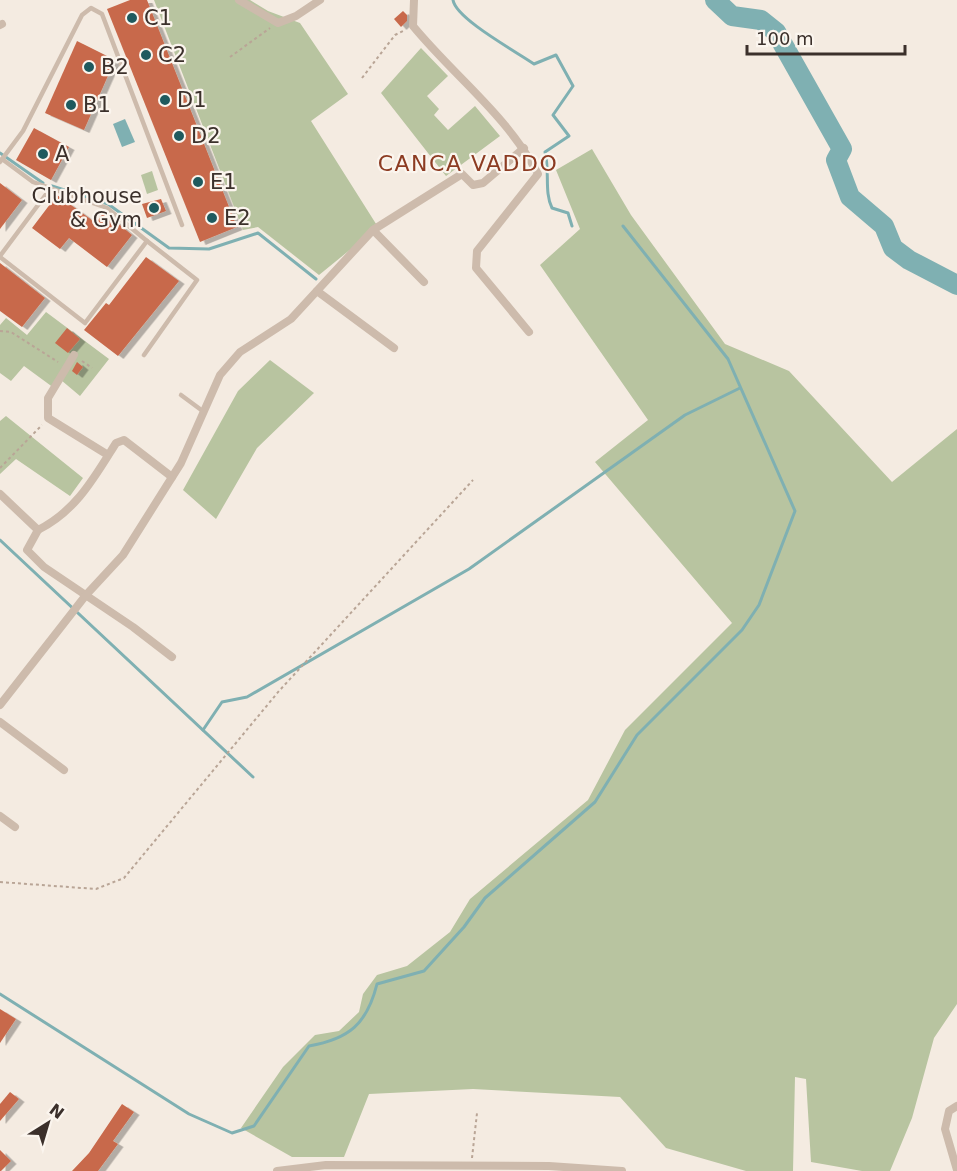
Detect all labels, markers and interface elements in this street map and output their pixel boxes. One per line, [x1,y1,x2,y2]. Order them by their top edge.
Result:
place label: C1 [144,6,172,30]
marker: C1 [125,11,139,25]
scale bar [747,18,904,56]
text: 100 m [756,28,814,49]
place label: C2 [158,43,186,67]
marker: C2 [139,48,153,62]
place label: B2 [101,55,129,79]
marker: B2 [82,60,96,74]
place label: D1 [177,88,207,112]
place label: B1 [83,93,111,117]
marker: D1 [158,93,172,107]
marker: B1 [64,98,78,112]
place label: D2 [191,124,221,148]
marker: D2 [172,129,186,143]
place label: A [55,142,70,166]
marker: A [36,147,50,161]
district label: CANCA VADDO [378,151,558,176]
place label: E1 [210,170,237,194]
marker: E1 [191,175,205,189]
place label: Clubhouse & Gym [32,184,142,232]
marker: Clubhouse & Gym [147,201,161,215]
place label: E2 [224,206,251,230]
marker: E2 [205,211,219,225]
north arrow [18,1093,78,1153]
text: N [46,1100,68,1123]

